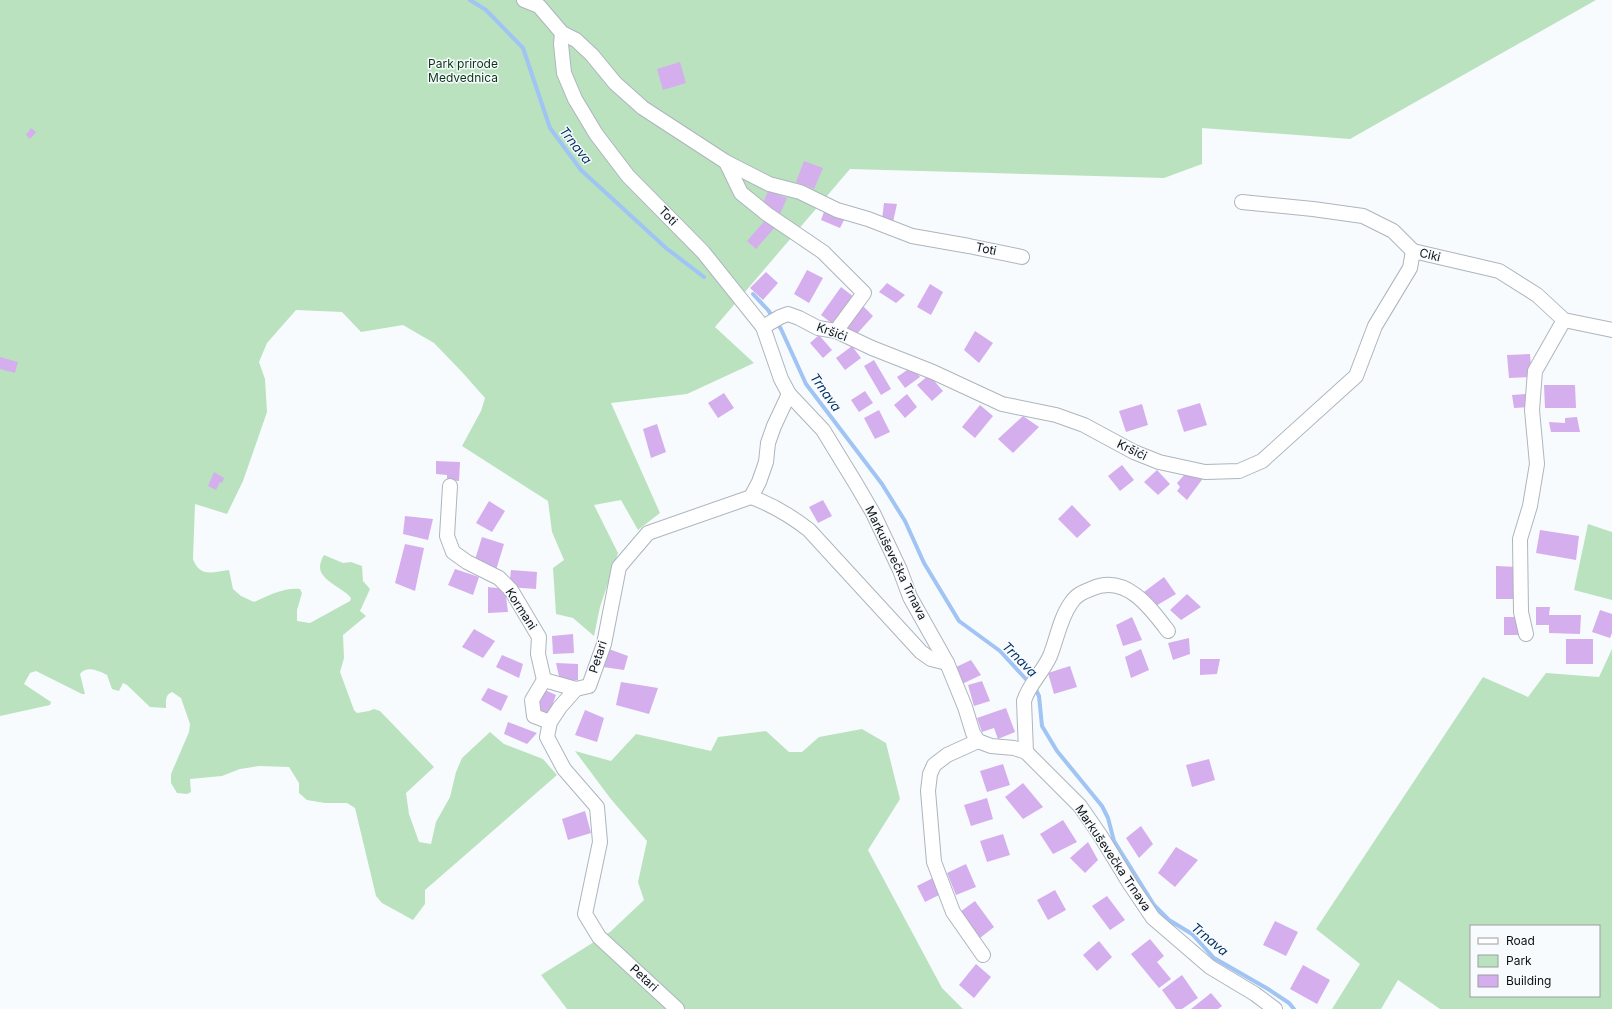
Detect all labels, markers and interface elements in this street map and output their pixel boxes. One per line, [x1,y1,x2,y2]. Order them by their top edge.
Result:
park label: Park prirode Medvednica [428,56,498,85]
water label: Trnava [556,123,596,167]
street label: Toti [656,203,681,228]
street label: Toti [974,239,998,258]
street label: Ciki [1418,245,1442,264]
street label: Kršići [815,319,850,344]
water label: Trnava [807,370,845,414]
street label: Kršići [1115,436,1150,463]
street label: Markuševečka Trnava [862,503,931,622]
street label: Kormani [502,585,540,632]
water label: Trnava [999,638,1041,680]
street label: Petari [585,639,610,675]
street label: Markuševečka Trnava [1072,802,1155,914]
water label: Trnava [1188,919,1232,959]
legend [1470,925,1600,997]
text: Road [1506,933,1535,948]
text: Park [1506,953,1532,968]
street label: Petari [627,961,662,994]
text: Building [1506,973,1551,988]

